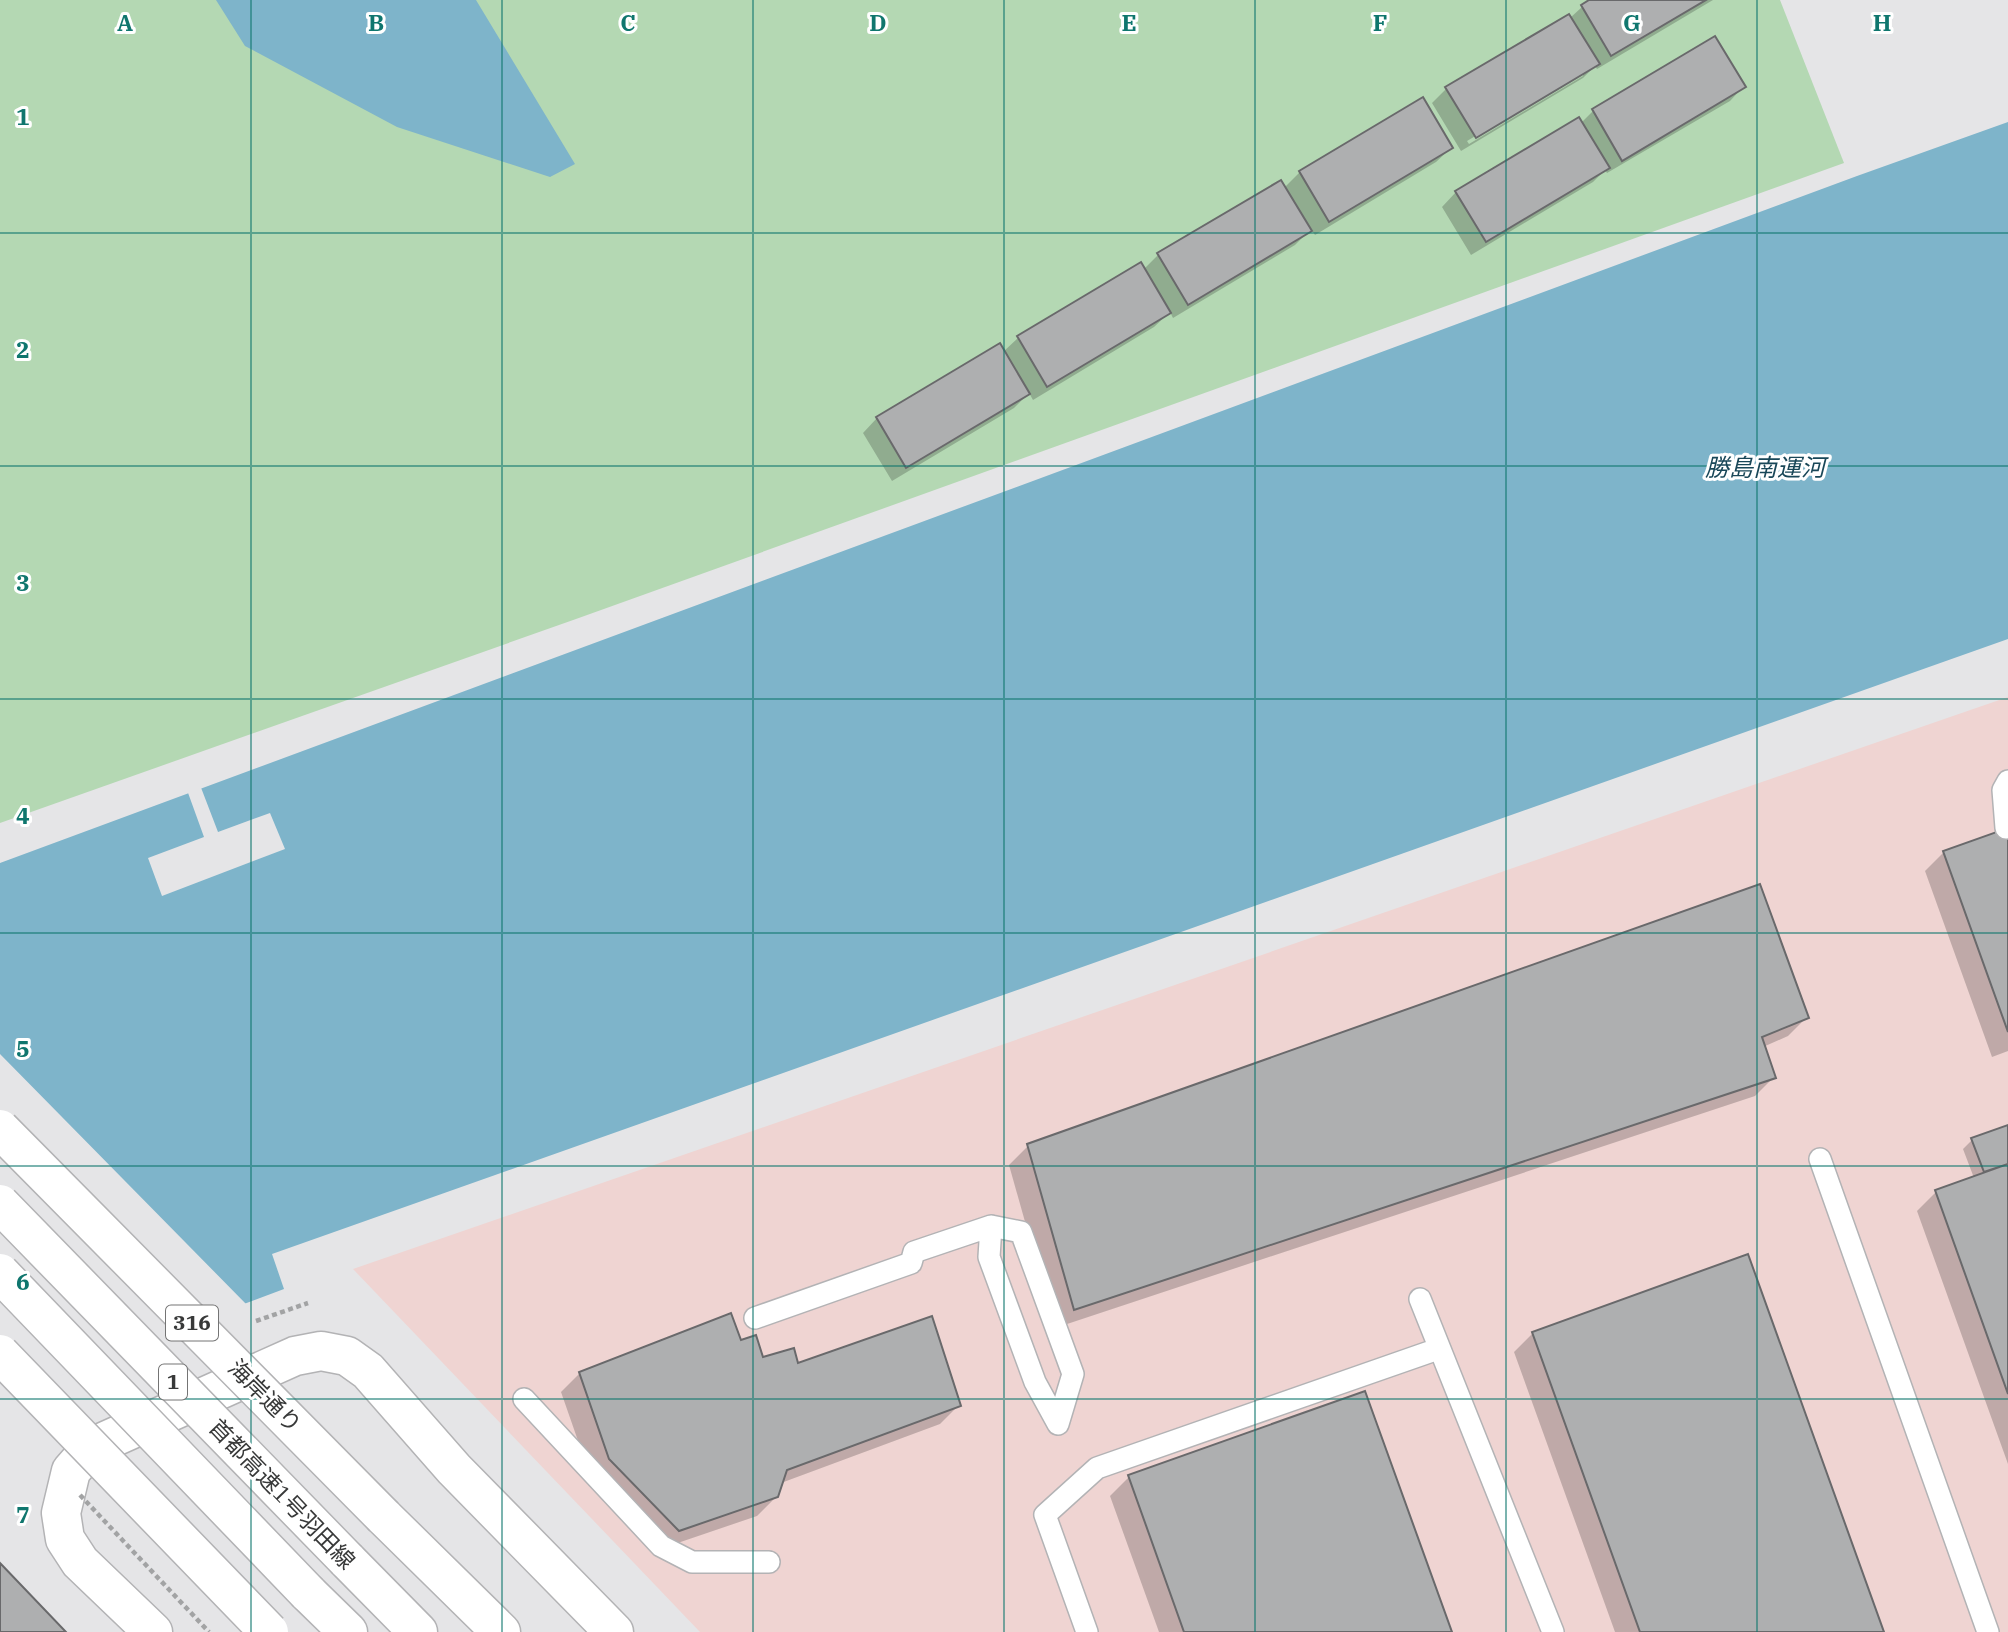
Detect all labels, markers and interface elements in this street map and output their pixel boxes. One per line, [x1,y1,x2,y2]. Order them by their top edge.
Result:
text: A [117,7,133,37]
text: B [368,7,384,37]
text: C [620,7,636,37]
text: D [869,7,887,37]
text: E [1121,7,1137,37]
text: F [1373,7,1387,37]
text: G [1623,7,1641,37]
text: H [1873,7,1891,37]
text: 1 [16,101,30,131]
text: 2 [16,334,30,364]
water label: 勝島南運河 [1705,451,1829,483]
text: 3 [16,567,30,597]
text: 4 [16,800,30,830]
text: 5 [16,1033,30,1063]
text: 6 [16,1266,30,1296]
road number: 316 [166,1306,218,1340]
street label: 海岸通り [223,1352,309,1438]
road number: 1 [159,1364,187,1400]
street label: 首都高速1号羽田線 [203,1412,362,1575]
text: 7 [16,1499,30,1529]

